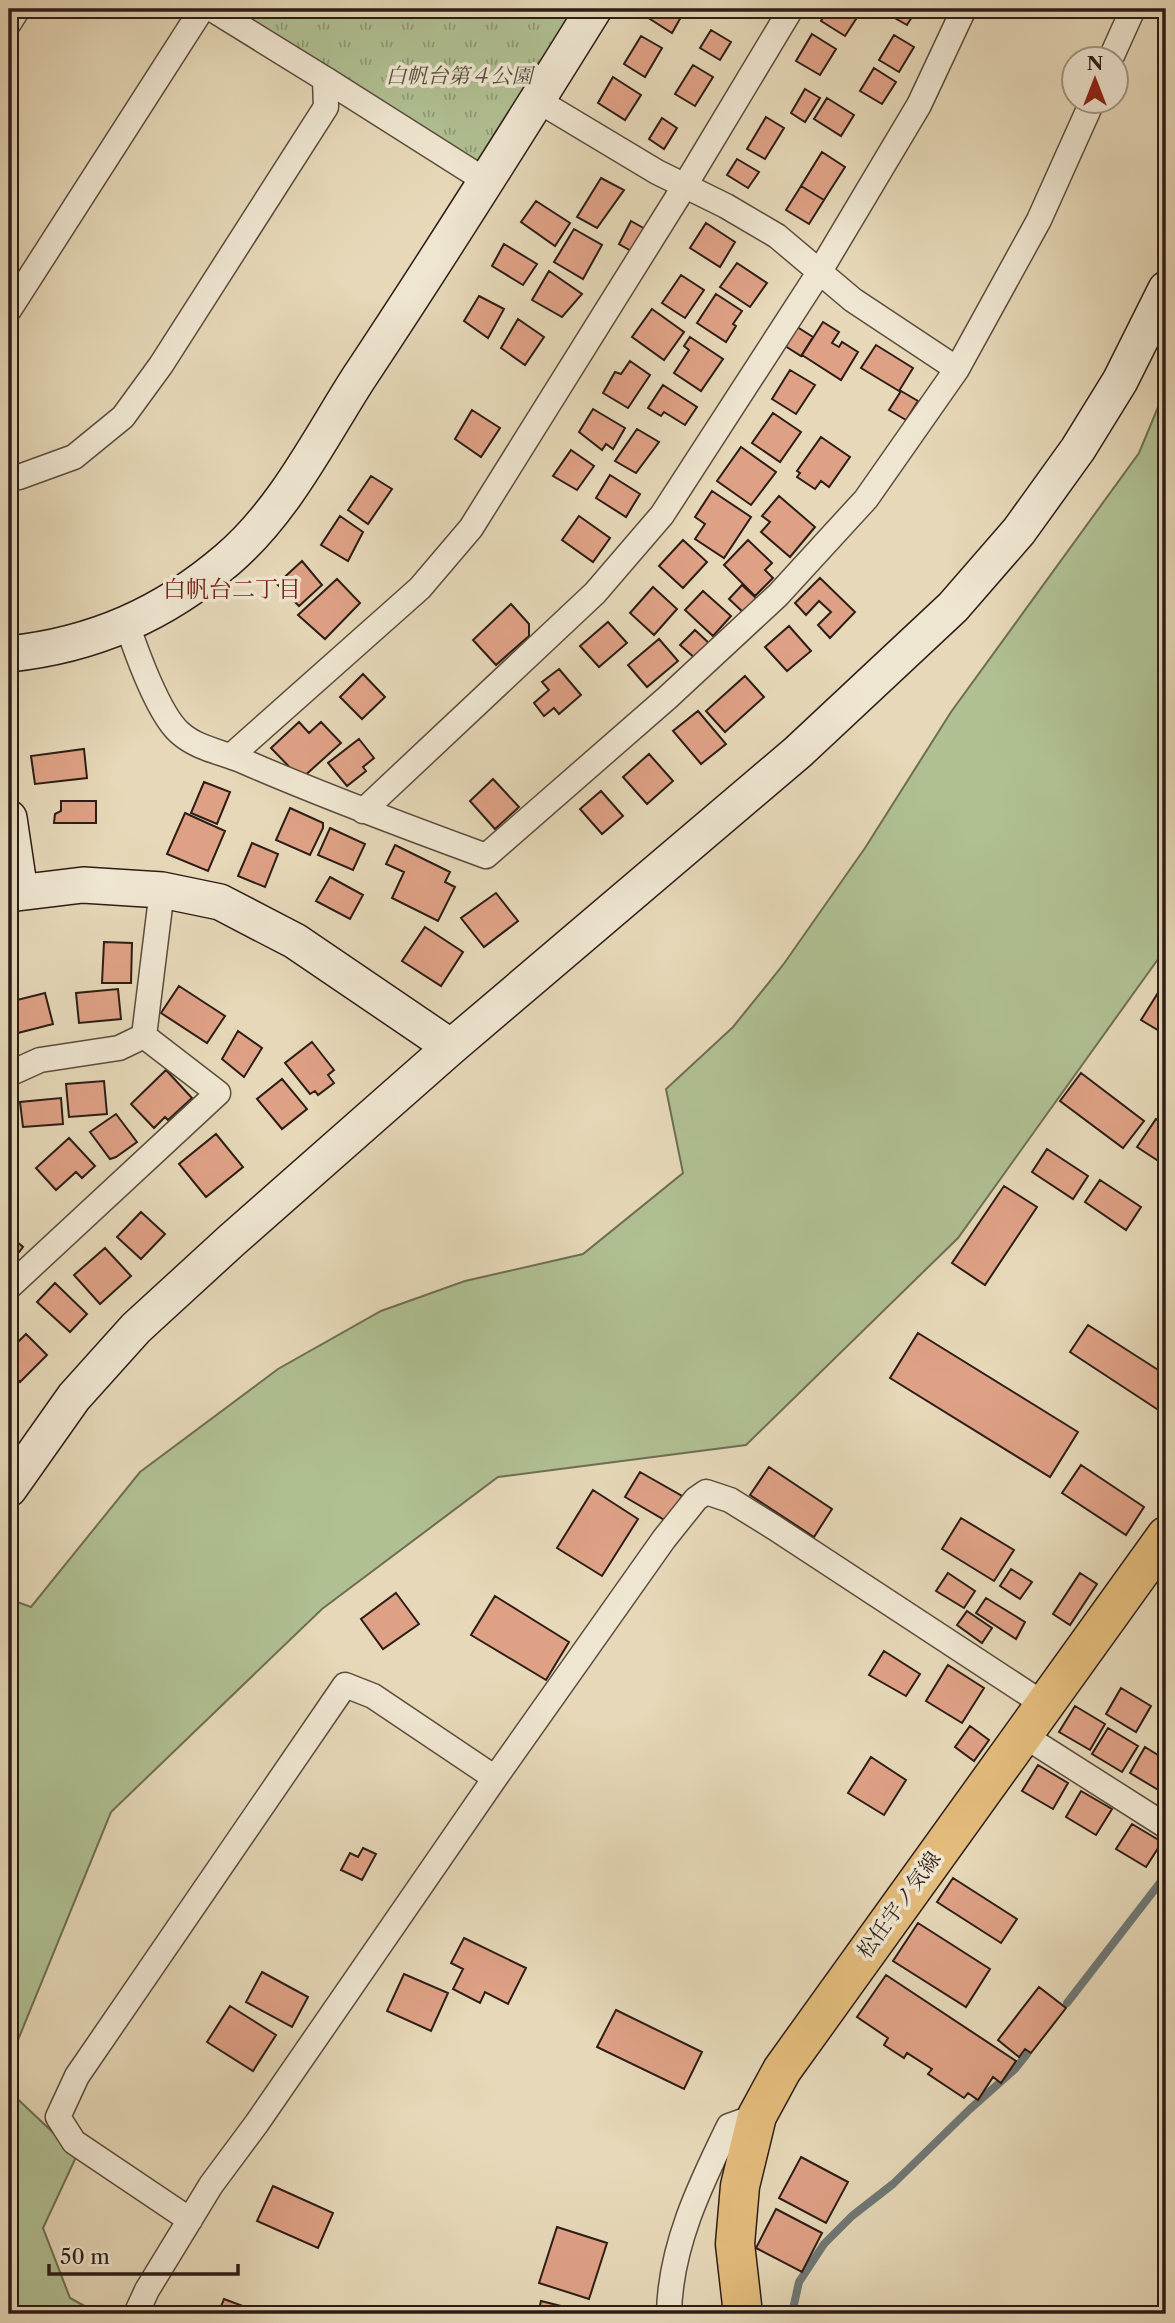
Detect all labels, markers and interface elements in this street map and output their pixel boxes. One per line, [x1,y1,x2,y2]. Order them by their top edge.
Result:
north arrow [1060,46,1130,116]
text: N [1087,52,1103,75]
park label: 白帆台第４公園 [386,63,535,88]
district label: 白帆台二丁目 [163,575,301,603]
street label: 松任宇ノ気線 [851,1846,946,1963]
scale bar [49,2232,238,2276]
text: 50 m [60,2244,110,2269]

